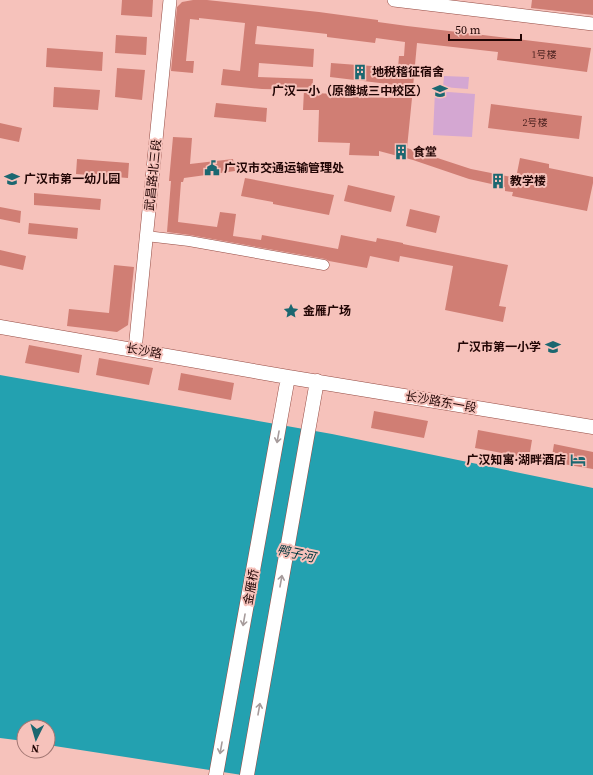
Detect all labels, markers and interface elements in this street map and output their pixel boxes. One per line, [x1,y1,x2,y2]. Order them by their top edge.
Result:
scale bar [449,16,521,42]
text: 50 m [455,22,481,38]
house number: 1号楼 [532,48,557,61]
building icon: 地税稽征宿舍 [351,63,369,81]
place label: 地税稽征宿舍 [372,64,444,80]
school or university icon: 广汉一小（原雒城三中校区） [431,82,449,100]
place label: 广汉一小（原雒城三中校区） [272,83,428,99]
house number: 2号楼 [523,116,548,129]
street label: 武昌路北三段 [141,138,165,212]
building icon: 食堂 [392,143,410,161]
place label: 食堂 [413,144,437,160]
public building icon: 广汉市交通运输管理处 [203,159,221,177]
place label: 广汉市交通运输管理处 [224,160,344,176]
school or university icon: 广汉市第一幼儿园 [3,170,21,188]
place label: 广汉市第一幼儿园 [24,171,120,187]
building icon: 教学楼 [489,172,507,190]
place label: 教学楼 [510,173,546,189]
place icon: 金雁广场 [282,302,300,320]
place label: 金雁广场 [303,303,351,319]
school or university icon: 广汉市第一小学 [544,338,562,356]
place label: 广汉市第一小学 [457,339,541,355]
street label: 长沙路 [125,340,163,362]
street label: 长沙路东一段 [404,388,478,416]
one-way arrow [274,430,282,443]
hotel icon: 广汉知寓·湖畔酒店 [569,451,587,469]
place label: 广汉知寓·湖畔酒店 [466,452,566,468]
water label: 鸭子河 [275,541,320,566]
street label: 金雁桥 [240,568,262,606]
one-way arrow [278,575,286,588]
one-way arrow [240,613,248,626]
one-way arrow [255,703,263,716]
north arrow [16,719,56,759]
text: N [31,741,40,756]
one-way arrow [217,741,225,754]

